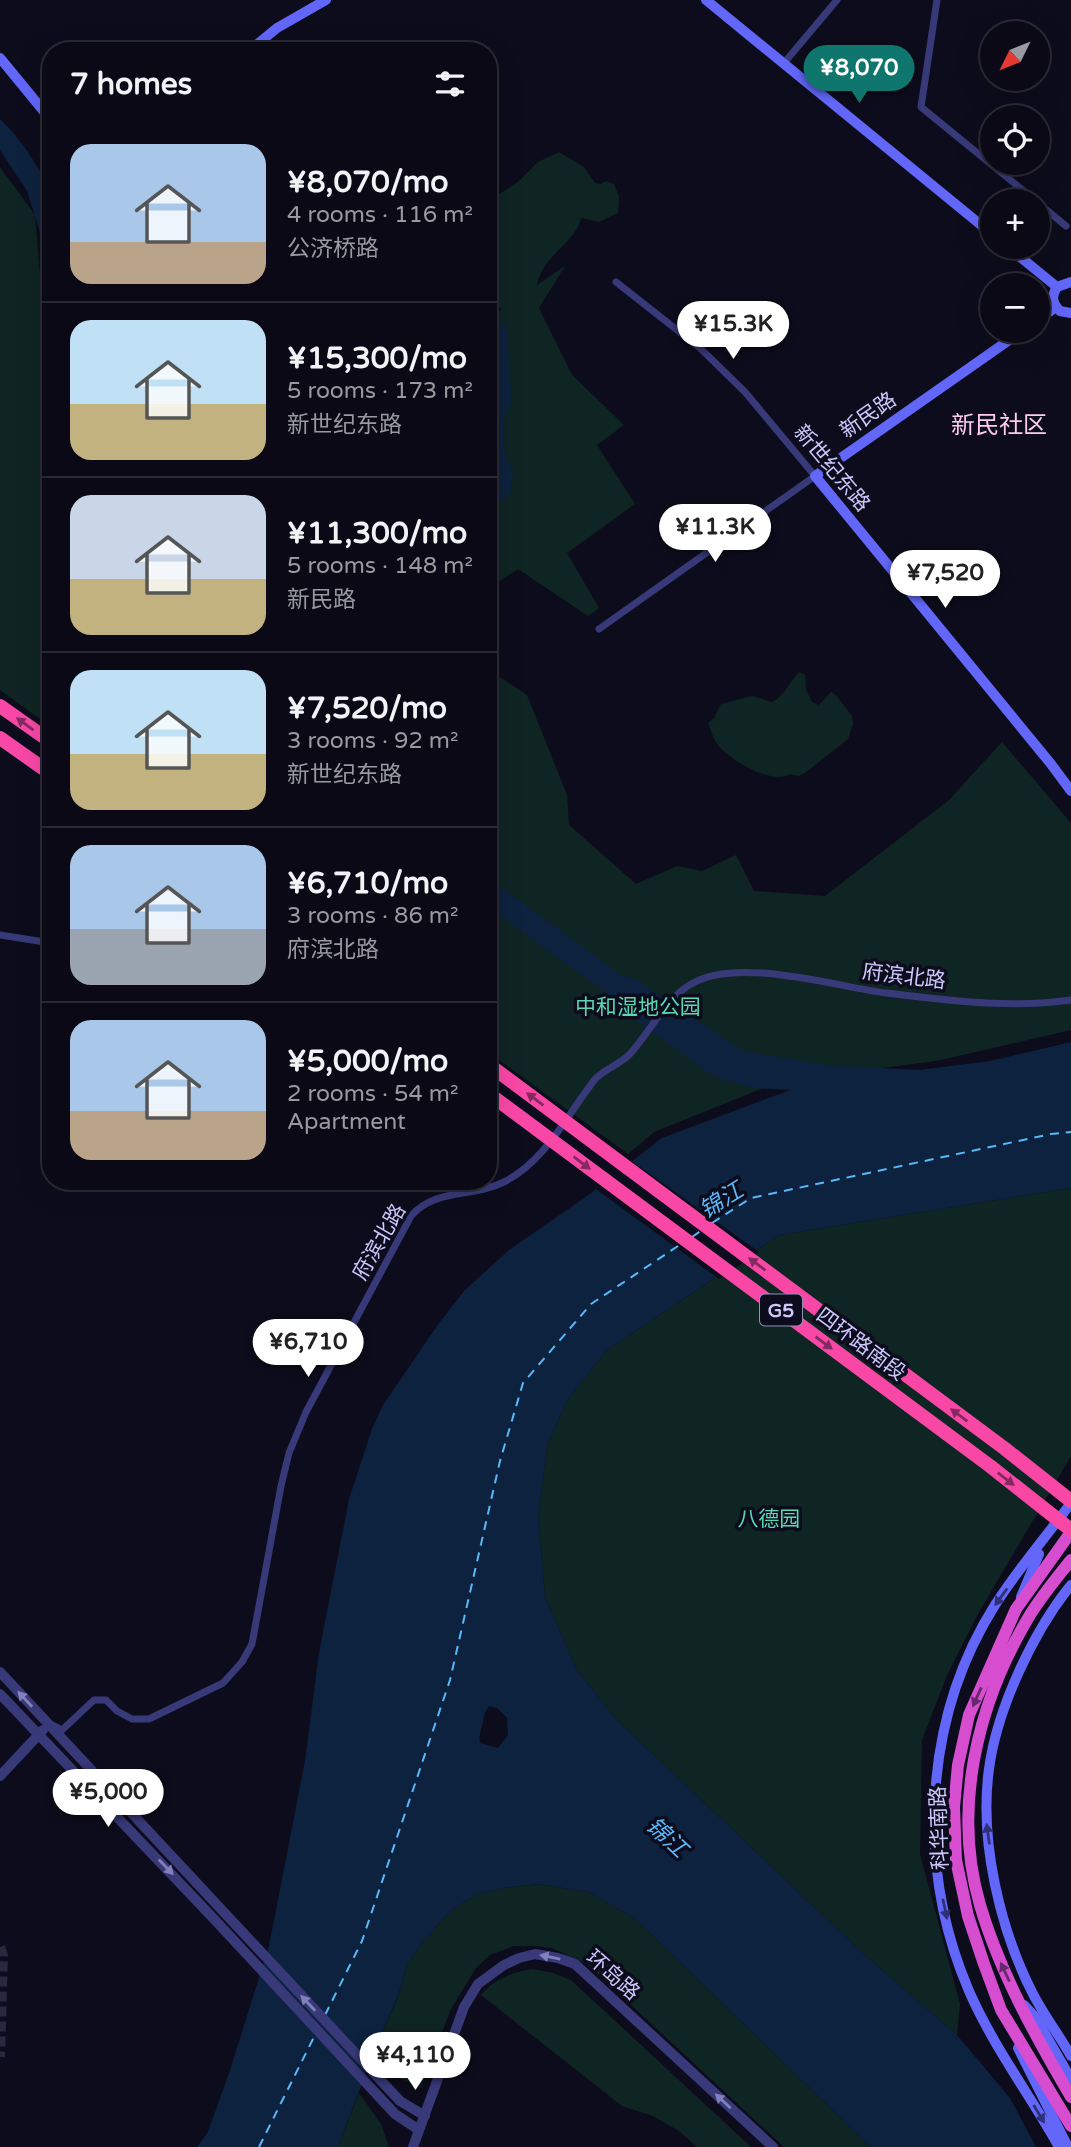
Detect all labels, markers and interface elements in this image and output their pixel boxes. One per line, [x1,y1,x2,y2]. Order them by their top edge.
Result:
north arrow [980,21,1050,91]
map controls [980,21,1050,343]
pin: ¥8,070 [802,46,916,105]
text: ¥8,070 [820,54,898,82]
icon: filters [431,65,469,103]
text: 7 homes [70,66,192,103]
button: locate [980,105,1050,175]
text: ¥8,070/mo [287,164,449,201]
icon: home [126,172,210,256]
button: + [980,189,1050,259]
text: 4 rooms · 116 m² [287,201,473,229]
text: 公济桥路 [287,235,379,263]
button: − [980,273,1050,343]
pin: ¥15.3K [676,302,790,361]
text: ¥15.3K [693,310,773,338]
text: ¥15,300/mo [287,340,467,377]
icon: home [126,348,210,432]
text: 5 rooms · 173 m² [287,377,473,405]
street label: 新民路 [835,387,901,444]
text: 新世纪东路 [287,411,402,439]
district label: 新民社区 [951,411,1047,440]
street label: 新世纪东路 [788,420,875,517]
pin: ¥11.3K [658,504,772,564]
text: ¥11.3K [675,513,755,541]
text: ¥11,300/mo [287,515,467,552]
icon: home [126,523,210,607]
pin: ¥7,520 [888,550,1002,610]
text: 5 rooms · 148 m² [287,552,473,580]
text: ¥7,520 [906,559,984,587]
text: 新民路 [287,586,356,614]
text: ¥7,520/mo [287,690,447,727]
icon: home [126,698,210,782]
one-way arrow [16,717,34,731]
text: 3 rooms · 92 m² [287,727,458,755]
text: 新世纪东路 [287,761,402,789]
text: ¥6,710/mo [287,865,448,902]
icon: home [126,873,210,957]
text: 3 rooms · 86 m² [287,902,458,930]
text: 府滨北路 [287,936,379,964]
street label: 府滨北路 [861,959,947,994]
park label: 中和湿地公园 [575,995,701,1020]
text: ¥5,000/mo [287,1043,448,1080]
icon: home [126,1048,210,1132]
text: 2 rooms · 54 m² [287,1080,458,1108]
one-way arrow [526,1092,544,1106]
text: Apartment [287,1108,406,1136]
one-way arrow [573,1156,592,1170]
water label: 锦江 [695,1175,751,1225]
street label: 府滨北路 [348,1200,411,1285]
one-way arrow [748,1257,766,1271]
road number: G5 [760,1294,802,1326]
street label: 四环路南段 [811,1303,910,1386]
pin: ¥6,710 [251,1320,365,1379]
text: ¥6,710 [269,1328,347,1356]
one-way arrow [815,1335,833,1349]
one-way arrow [950,1408,968,1422]
one-way arrow [997,1471,1015,1486]
park label: 八德园 [738,1507,801,1532]
one-way arrow [994,1588,1008,1607]
one-way arrow [971,1686,982,1707]
one-way arrow [17,1691,33,1708]
pin: ¥5,000 [51,1770,165,1829]
text: ¥5,000 [69,1778,147,1806]
street label: 科华南路 [926,1786,953,1870]
water label: 锦江 [640,1812,695,1866]
one-way arrow [982,1823,993,1845]
one-way arrow [157,1859,174,1876]
one-way arrow [939,1898,950,1920]
street label: 环岛路 [581,1945,645,2005]
one-way arrow [539,1951,561,1962]
one-way arrow [1000,1961,1011,1982]
one-way arrow [300,1994,316,2011]
pin: ¥4,110 [358,2032,472,2092]
text: ¥4,110 [376,2041,454,2069]
one-way arrow [715,2093,732,2109]
one-way arrow [1033,2104,1046,2123]

